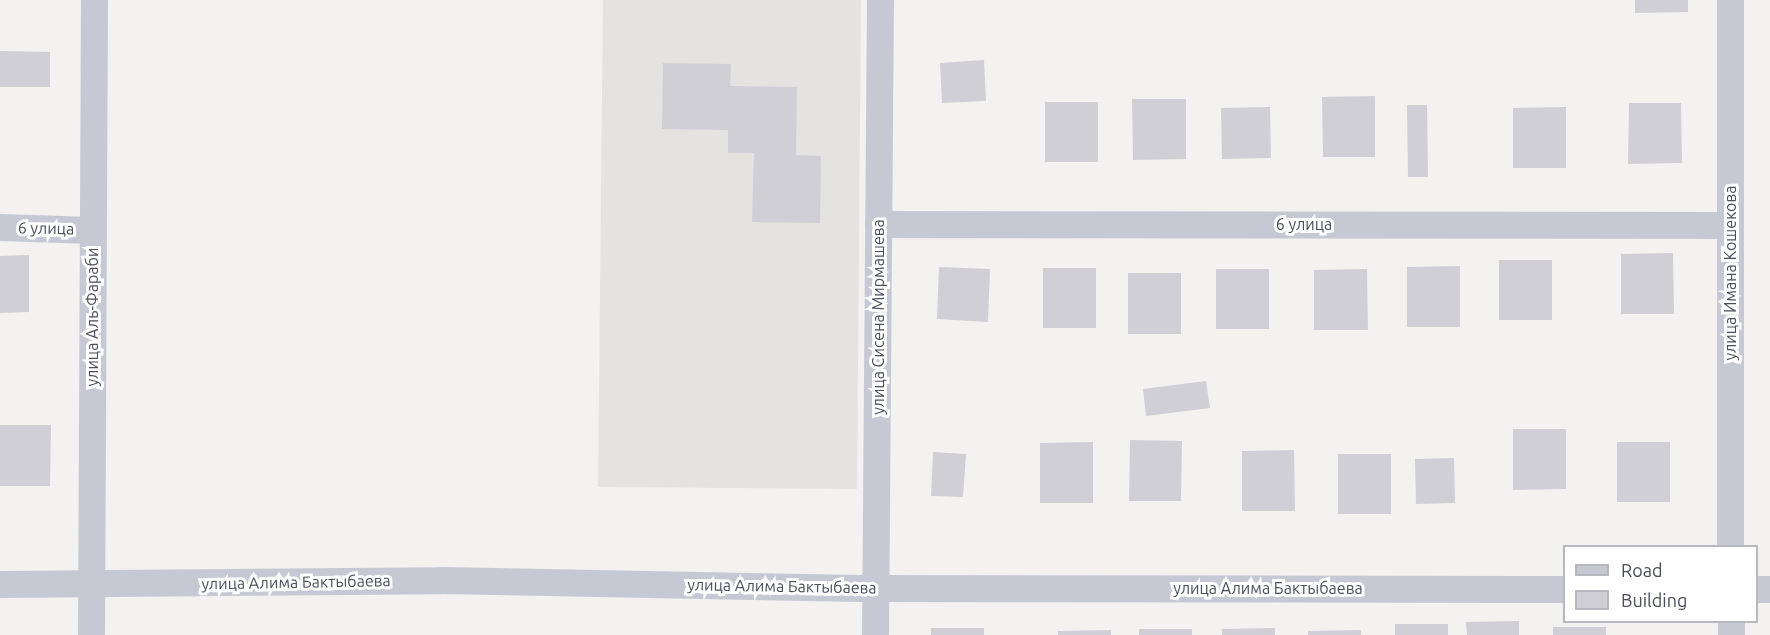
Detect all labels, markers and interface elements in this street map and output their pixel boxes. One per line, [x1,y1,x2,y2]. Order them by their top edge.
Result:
street label: улица Имана Кошекова [1720,185,1740,361]
street label: 6 улица [1276,214,1332,234]
street label: 6 улица [18,218,74,238]
street label: улица Сисена Мирмашева [868,219,888,415]
street label: улица Аль-Фараби [82,248,102,386]
legend [1563,545,1758,623]
text: Road [1621,560,1663,580]
street label: улица Алима Бактыбаева [201,571,391,593]
street label: улица Алима Бактыбаева [687,575,877,597]
street label: улица Алима Бактыбаева [1173,578,1363,598]
text: Building [1621,590,1687,610]

